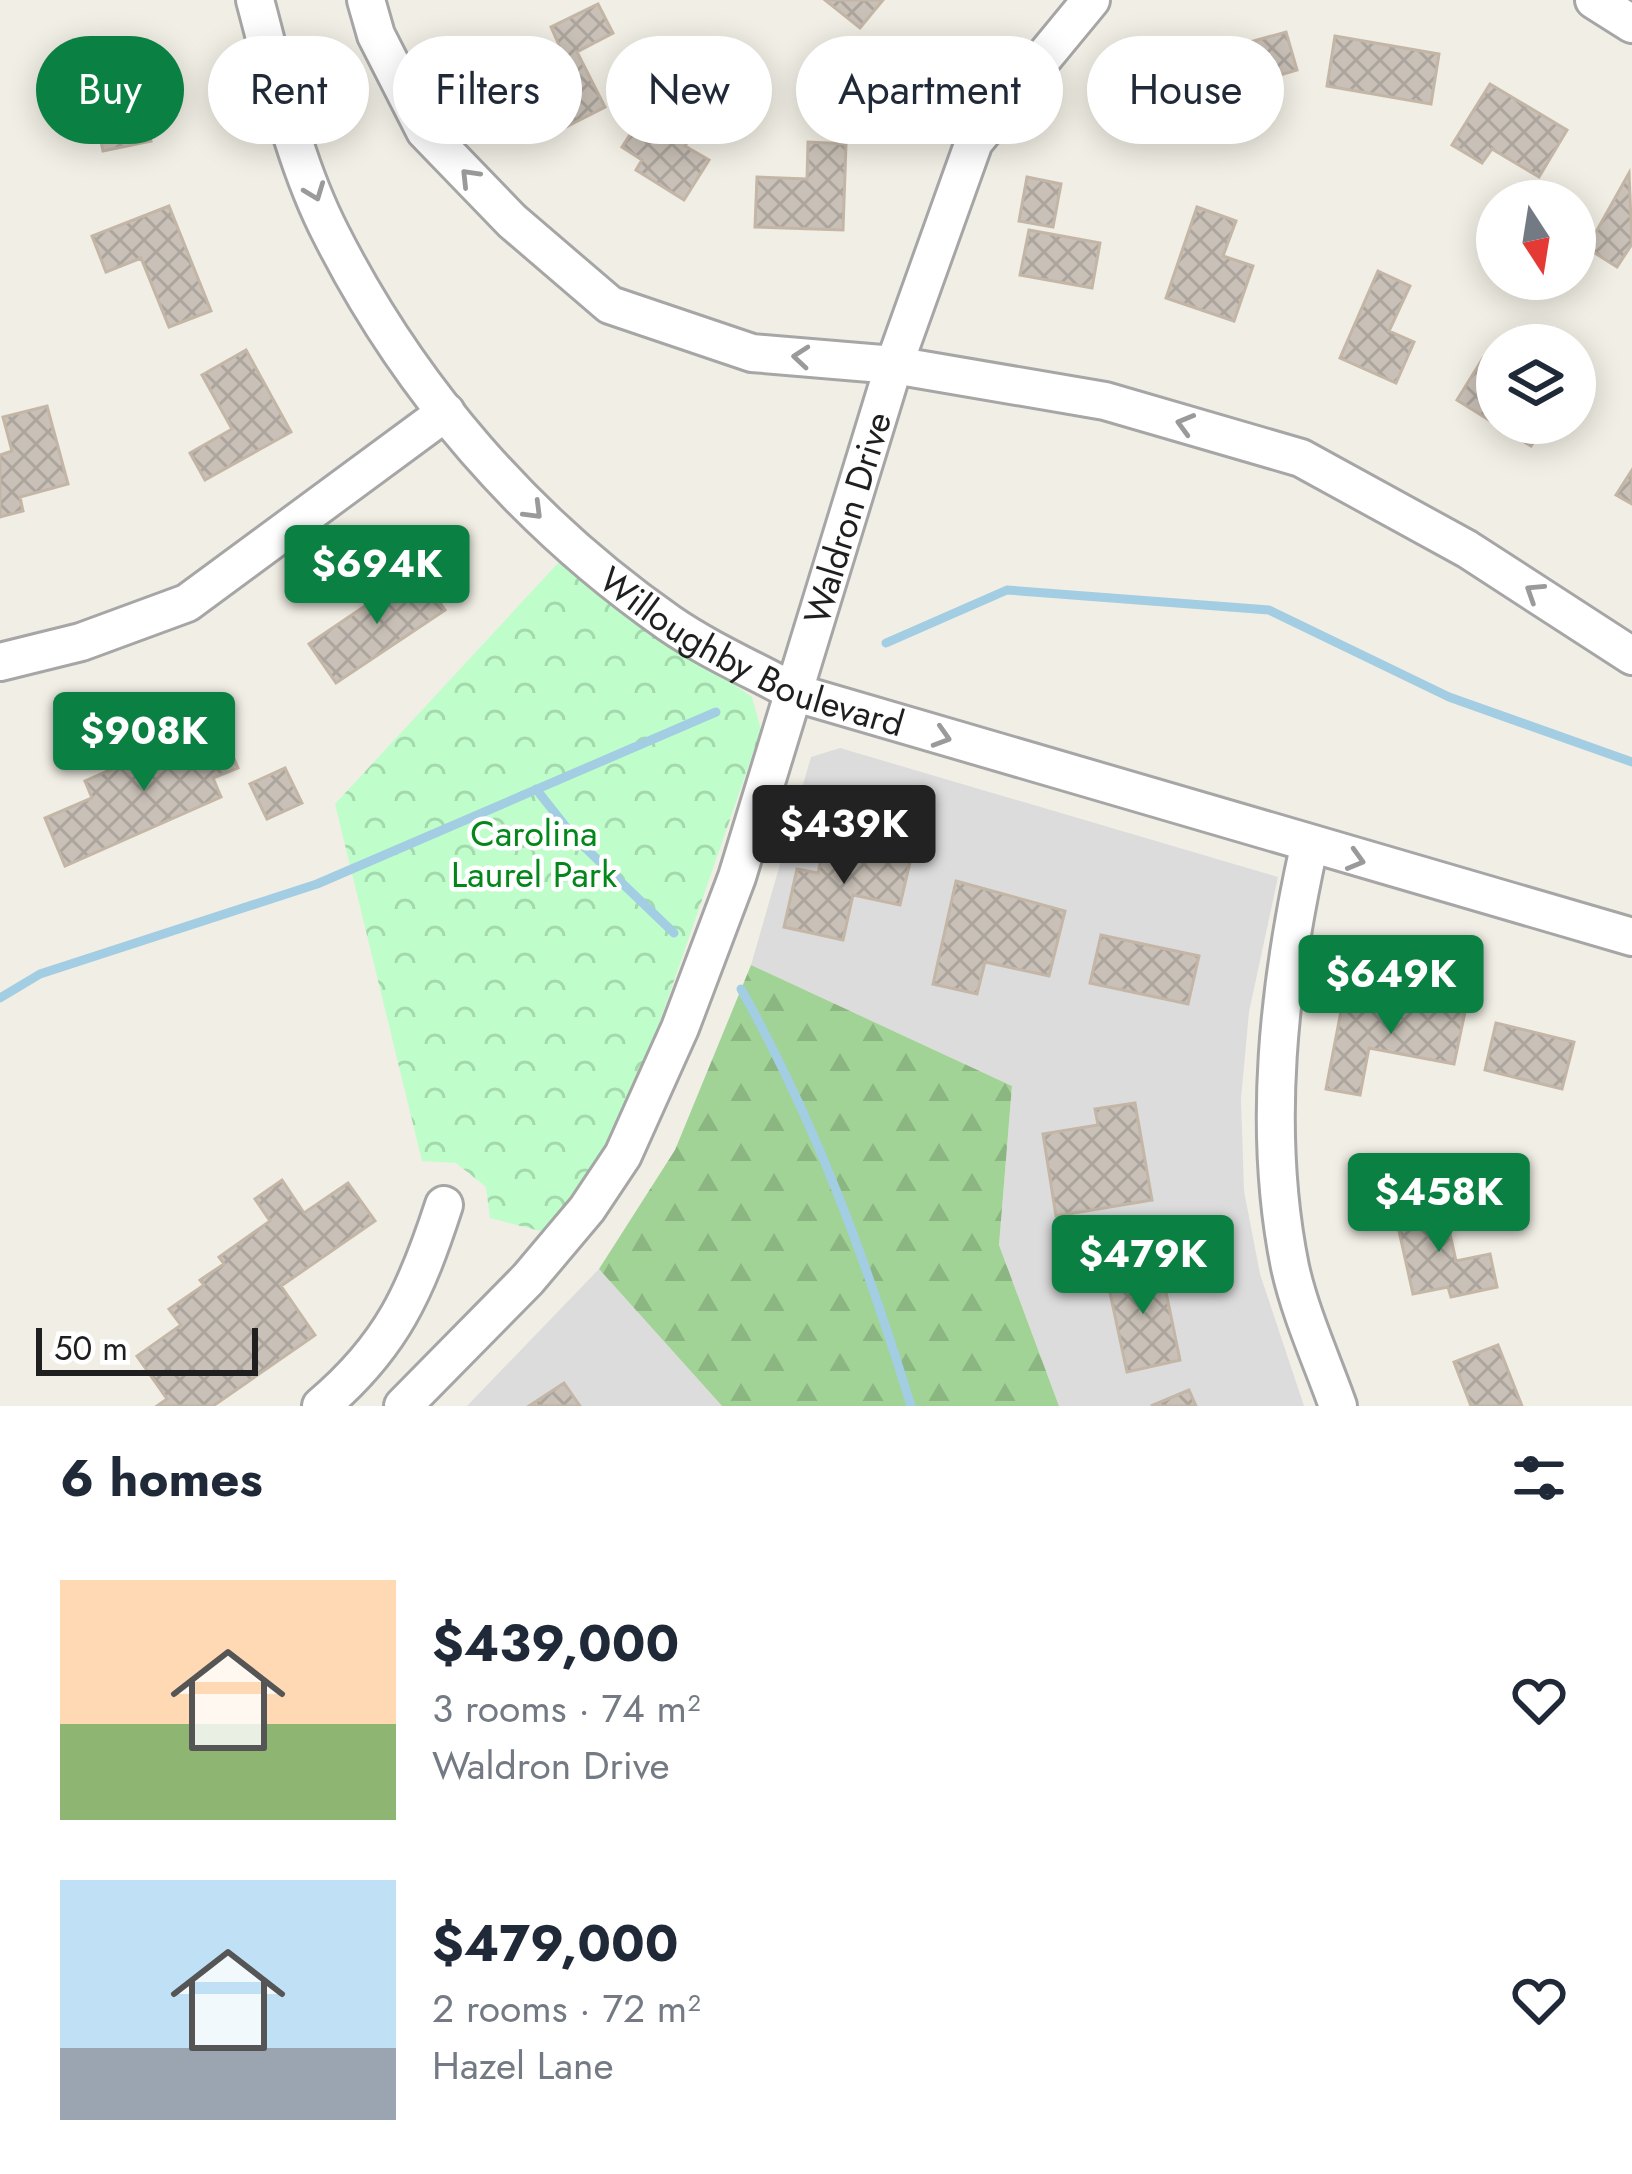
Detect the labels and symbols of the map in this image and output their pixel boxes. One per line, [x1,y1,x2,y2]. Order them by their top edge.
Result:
one-way arrow [462,169,484,191]
one-way arrow [300,180,325,201]
north arrow [1476,180,1596,300]
one-way arrow [792,345,811,370]
street label: Waldron Drive [790,405,904,630]
one-way arrow [1175,414,1196,439]
one-way arrow [519,497,541,519]
pin: $694K [293,525,461,627]
street label: Willoughby Boulevard [588,554,910,749]
one-way arrow [1525,585,1547,607]
pin: $908K [60,692,228,794]
one-way arrow [931,723,952,748]
pin: $439K [760,785,928,887]
park label: Carolina Laurel Park [451,807,617,900]
one-way arrow [1345,846,1366,871]
pin: $649K [1307,935,1475,1037]
pin: $458K [1355,1153,1523,1255]
pin: $479K [1059,1215,1227,1317]
scale bar [36,1322,258,1375]

